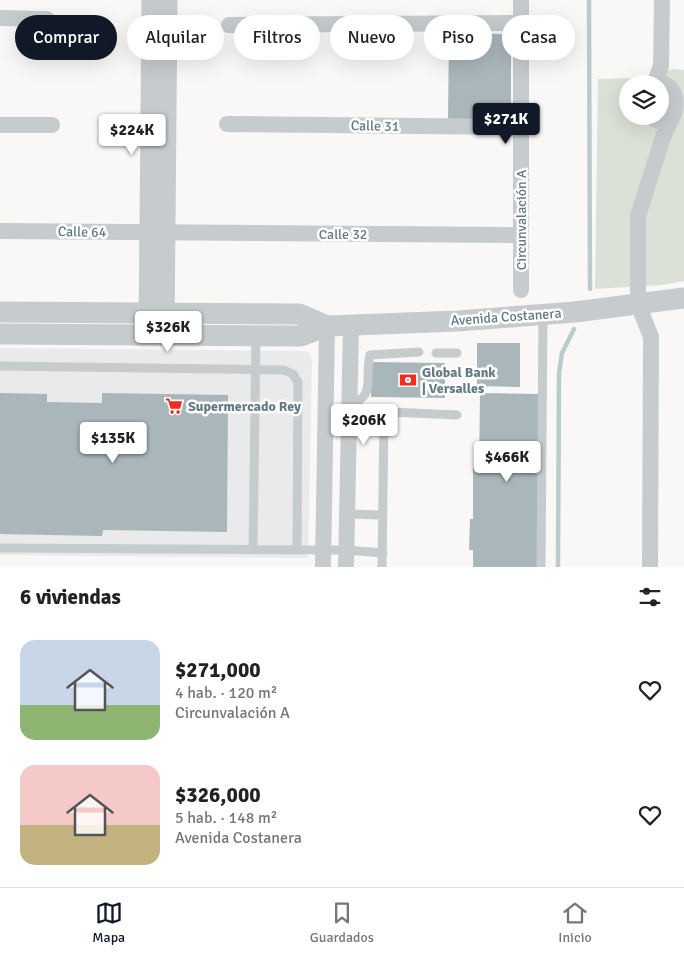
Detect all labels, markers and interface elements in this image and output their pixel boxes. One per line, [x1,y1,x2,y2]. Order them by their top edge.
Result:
chip: Comprar [15,15,117,60]
chip: Alquilar [127,15,224,60]
chip: Filtros [234,15,320,60]
chip: Nuevo [330,15,414,60]
chip: Piso [424,15,492,60]
chip: Casa [502,15,575,60]
map controls [619,75,669,125]
button: layers [619,75,669,125]
pin: $271K [471,102,541,145]
text: $271K [484,109,528,129]
pin: $224K [97,114,167,156]
street label: Calle 31 [351,117,399,135]
text: $224K [110,120,154,140]
street label: Circunvalación A [513,169,530,270]
street label: Calle 64 [58,223,107,241]
street label: Calle 32 [319,226,367,243]
street label: Avenida Costanera [450,305,562,329]
pin: $326K [133,310,203,353]
text: $326K [146,317,190,337]
place label: Global Bank | Versalles [422,364,496,397]
bank icon: Global Bank | Versalles [398,370,418,390]
supermarket icon: Supermercado Rey [164,396,184,416]
place label: Supermercado Rey [188,398,301,415]
pin: $206K [329,404,399,446]
text: $206K [342,410,386,430]
pin: $135K [78,422,148,464]
text: $135K [91,428,135,448]
pin: $466K [472,440,542,483]
text: $466K [485,447,529,467]
icon: filters [636,583,664,611]
text: 6 viviendas [20,584,121,610]
text: $271,000 [175,657,261,683]
icon: home [60,660,120,720]
icon: heart [636,676,664,704]
text: 4 hab. · 120 m² [175,683,277,703]
text: Circunvalación A [175,703,290,723]
text: $326,000 [175,782,261,808]
icon: home [60,785,120,845]
icon: heart [636,801,664,829]
text: 5 hab. · 148 m² [175,808,277,828]
text: Avenida Costanera [175,828,302,848]
tab: Mapa [92,899,125,946]
tab: Guardados [310,899,374,946]
tab: Inicio [558,899,592,946]

